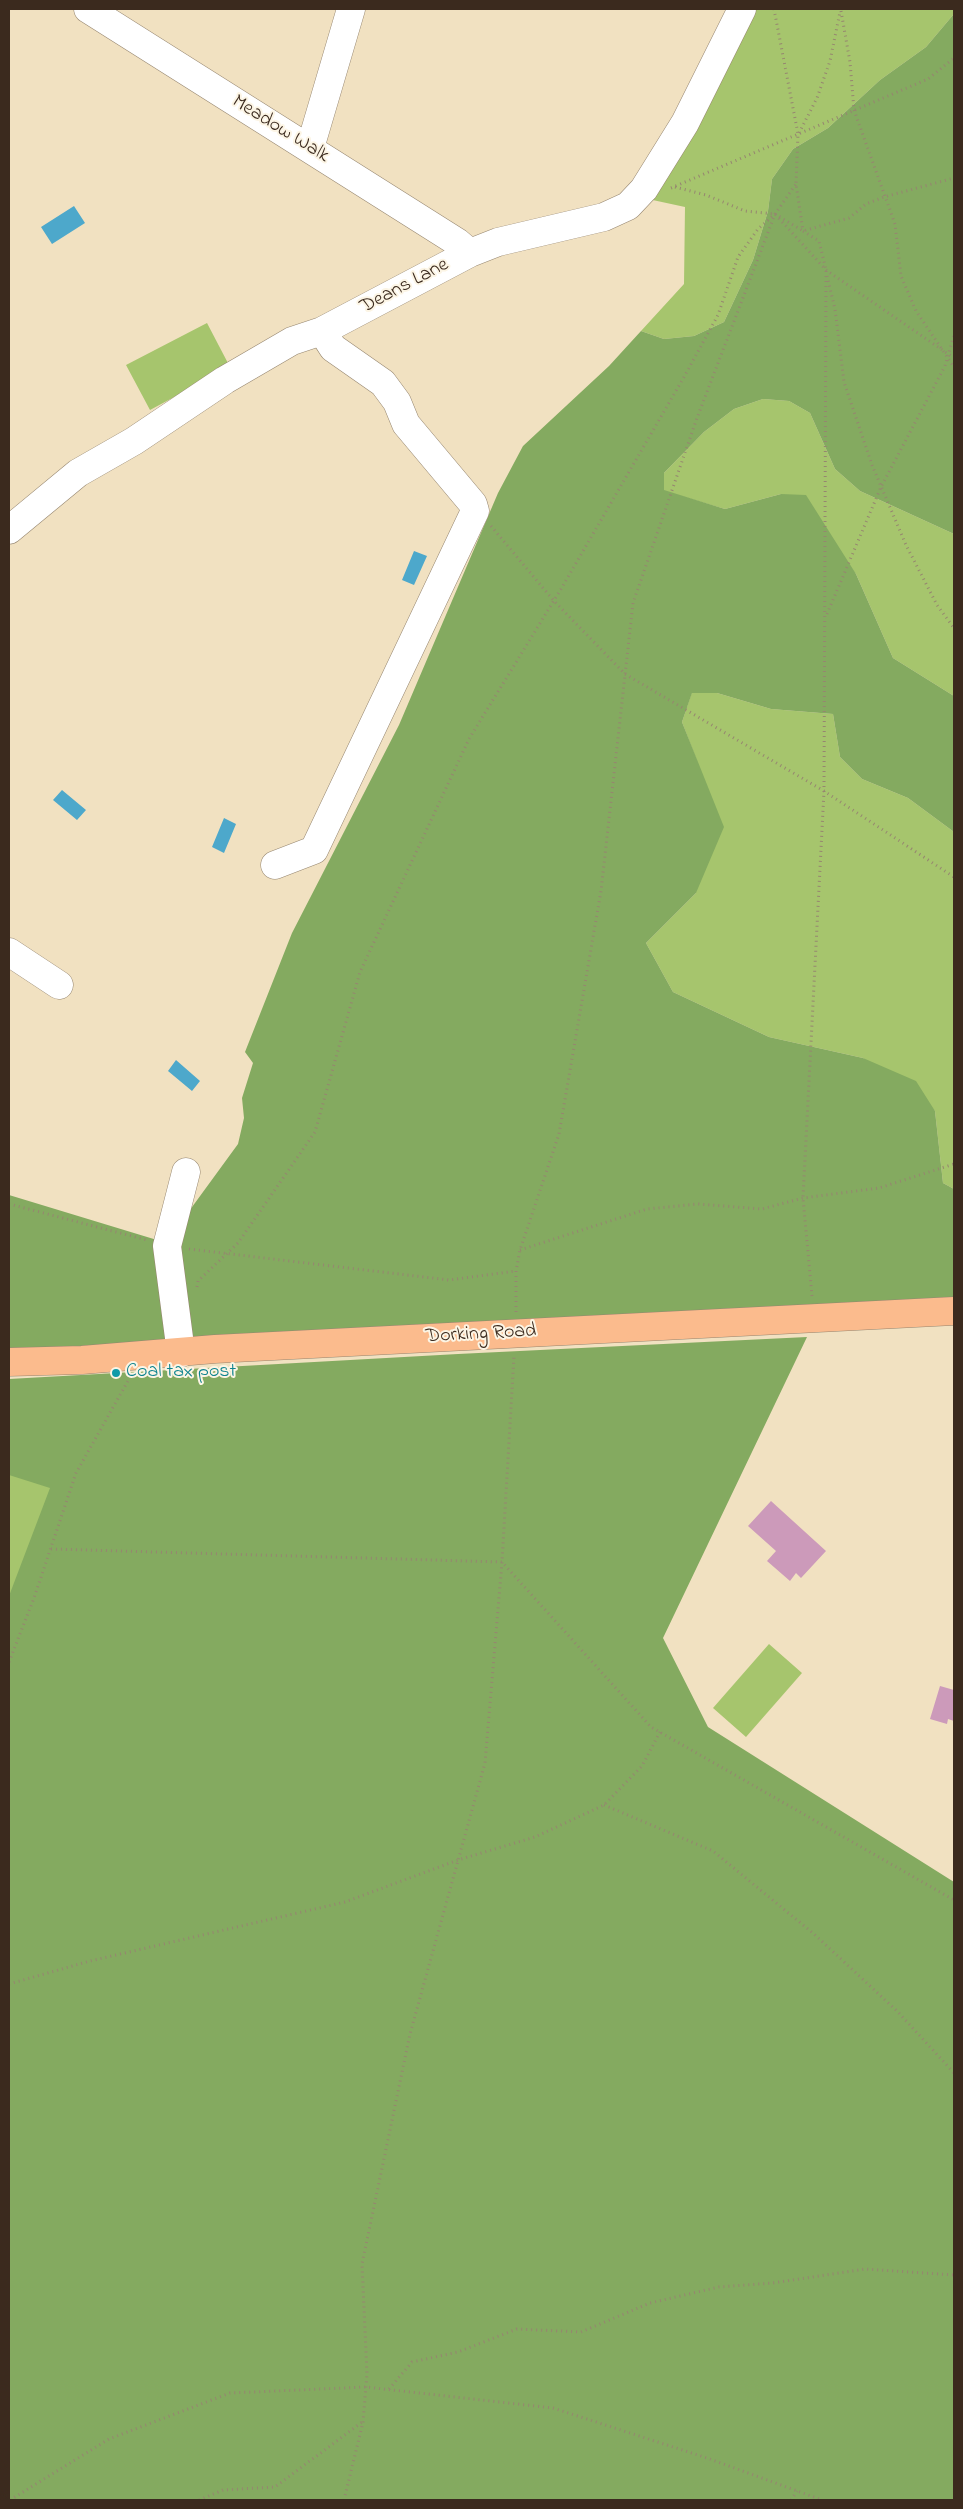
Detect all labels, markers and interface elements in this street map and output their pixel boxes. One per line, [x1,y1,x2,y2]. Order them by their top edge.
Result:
street label: Meadow Walk [227,91,333,169]
street label: Deans Lane [357,254,453,320]
street label: Dorking Road [425,1320,537,1350]
place label: Coal tax post [126,1361,236,1385]
marker: Coal tax post [110,1367,122,1379]

